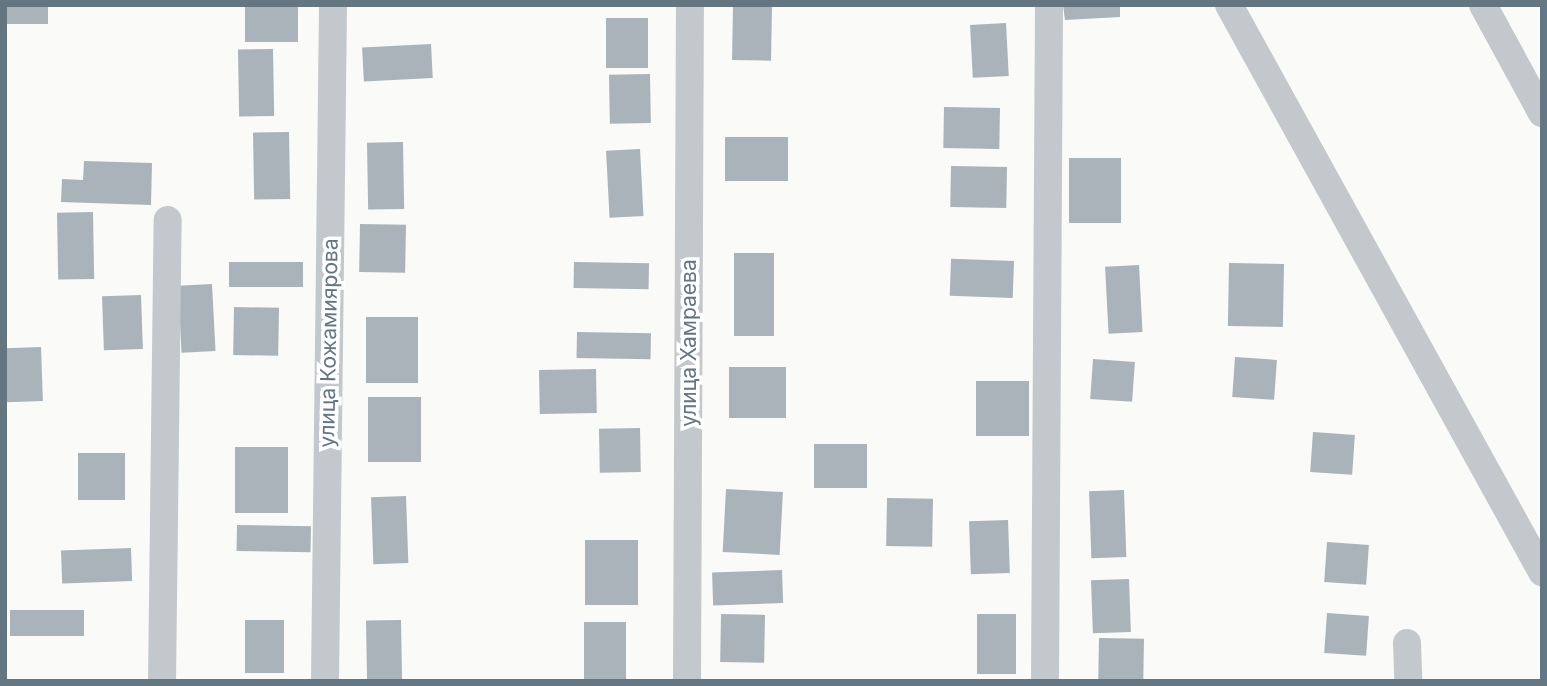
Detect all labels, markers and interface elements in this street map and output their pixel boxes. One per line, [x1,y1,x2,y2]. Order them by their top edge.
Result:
street label: улица Кожамиярова [315,238,343,448]
street label: улица Хамраева [676,259,702,427]

